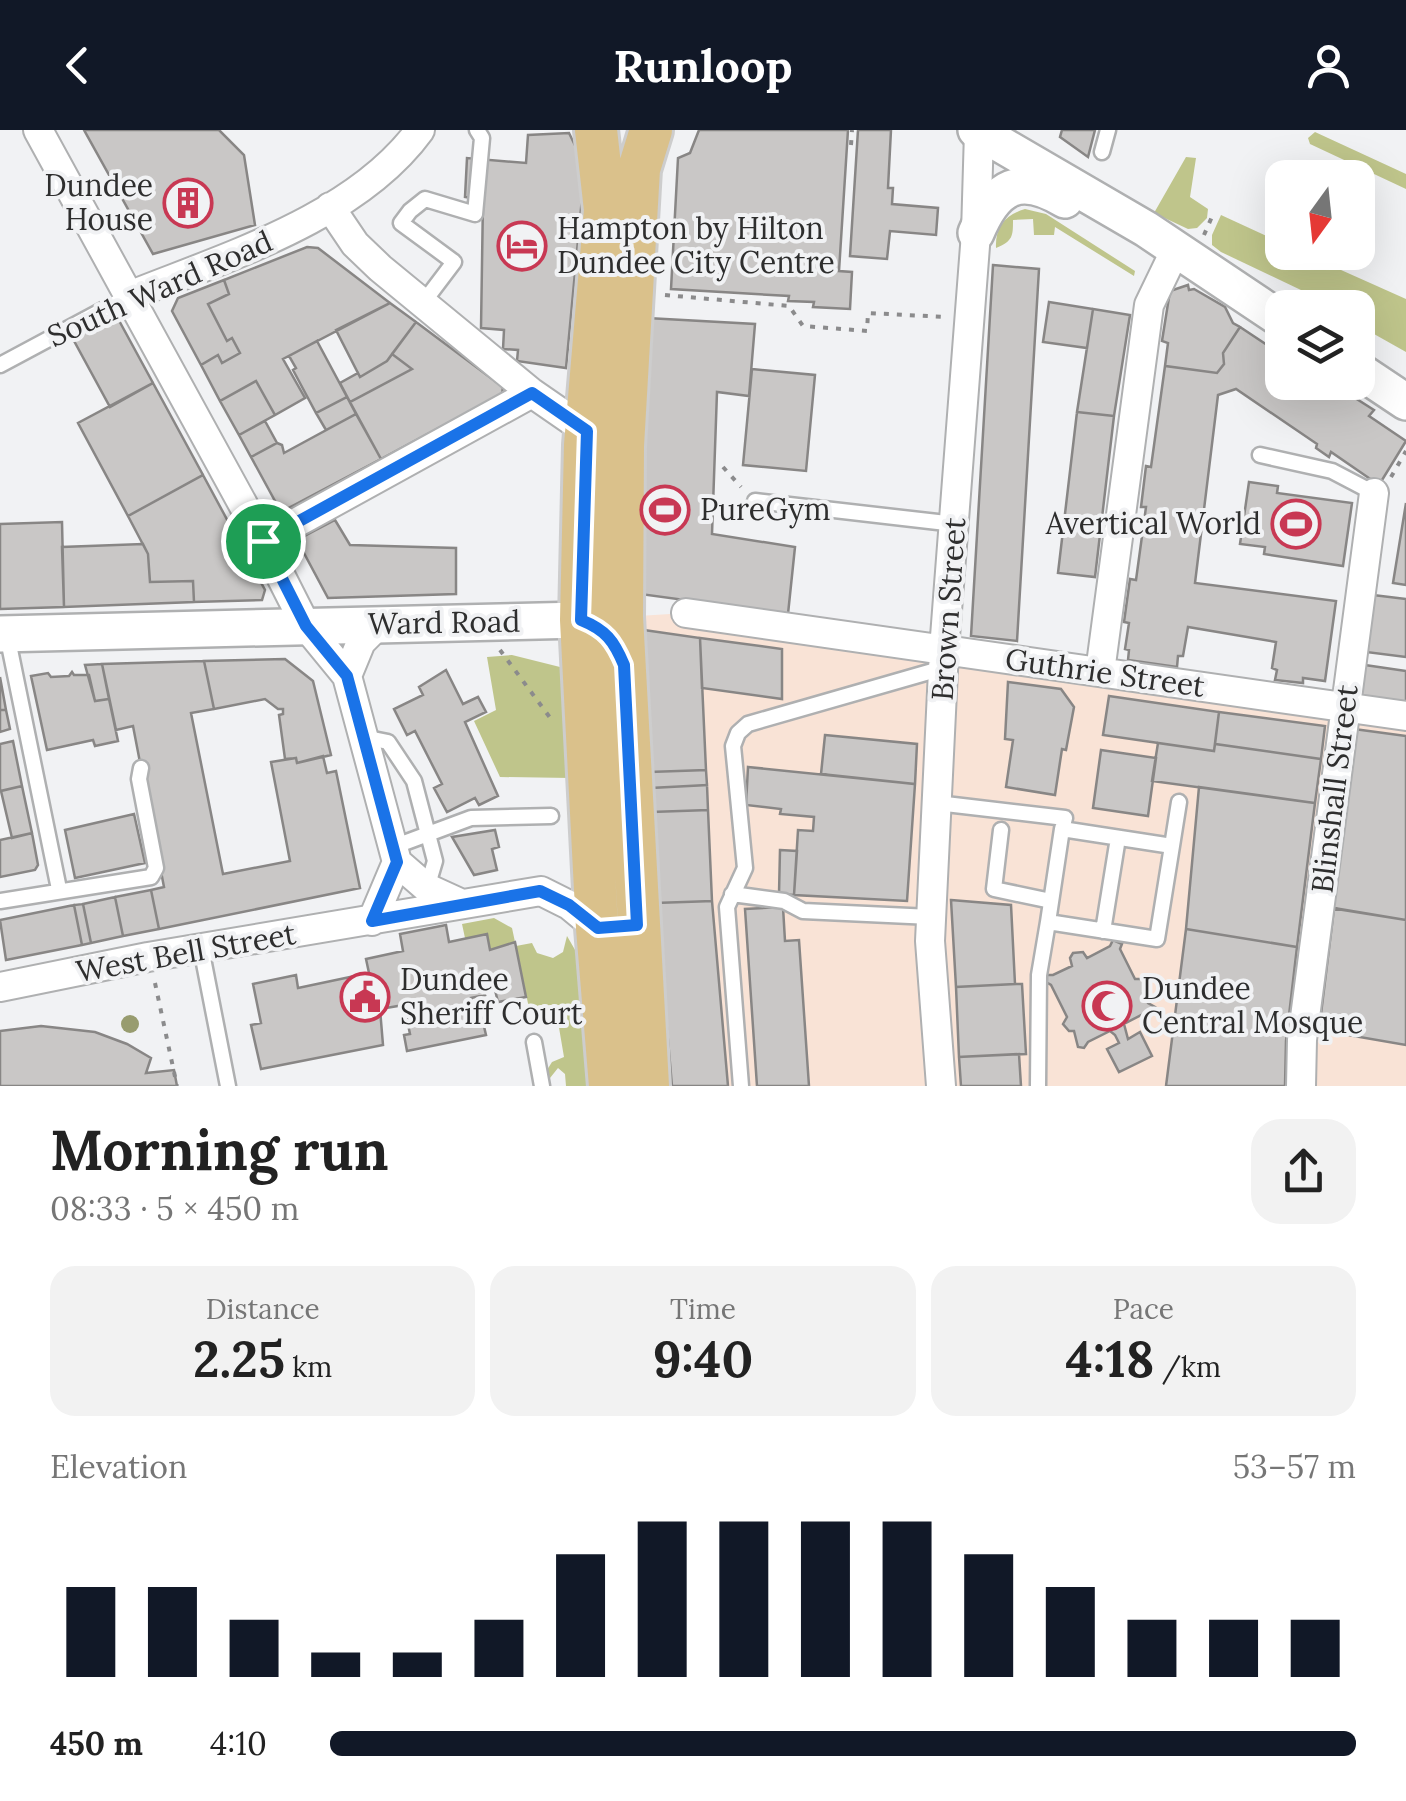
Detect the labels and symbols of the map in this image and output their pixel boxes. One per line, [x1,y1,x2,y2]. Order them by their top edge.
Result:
north arrow [1265,160,1375,270]
place label: Dundee House [44,166,153,238]
building icon: Dundee House [162,177,214,229]
place label: Hampton by Hilton Dundee City Centre [557,209,835,282]
hotel icon: Hampton by Hilton Dundee City Centre [496,220,548,272]
street label: South Ward Road [41,221,278,355]
sports icon: PureGym [639,484,691,536]
place label: PureGym [700,490,831,529]
sports icon: Avertical World [1270,498,1322,550]
pin [221,499,306,584]
place label: Avertical World [1045,504,1261,542]
street label: Brown Street [923,516,973,702]
street label: Ward Road [367,602,521,642]
street label: Guthrie Street [1003,639,1208,705]
street label: Blinshall Street [1302,682,1366,895]
street label: West Bell Street [73,914,299,990]
place label: Dundee Sheriff Court [400,960,583,1032]
place label: Dundee Central Mosque [1142,969,1363,1041]
public building icon: Dundee Sheriff Court [339,971,391,1023]
mosque icon: Dundee Central Mosque [1081,980,1133,1032]

